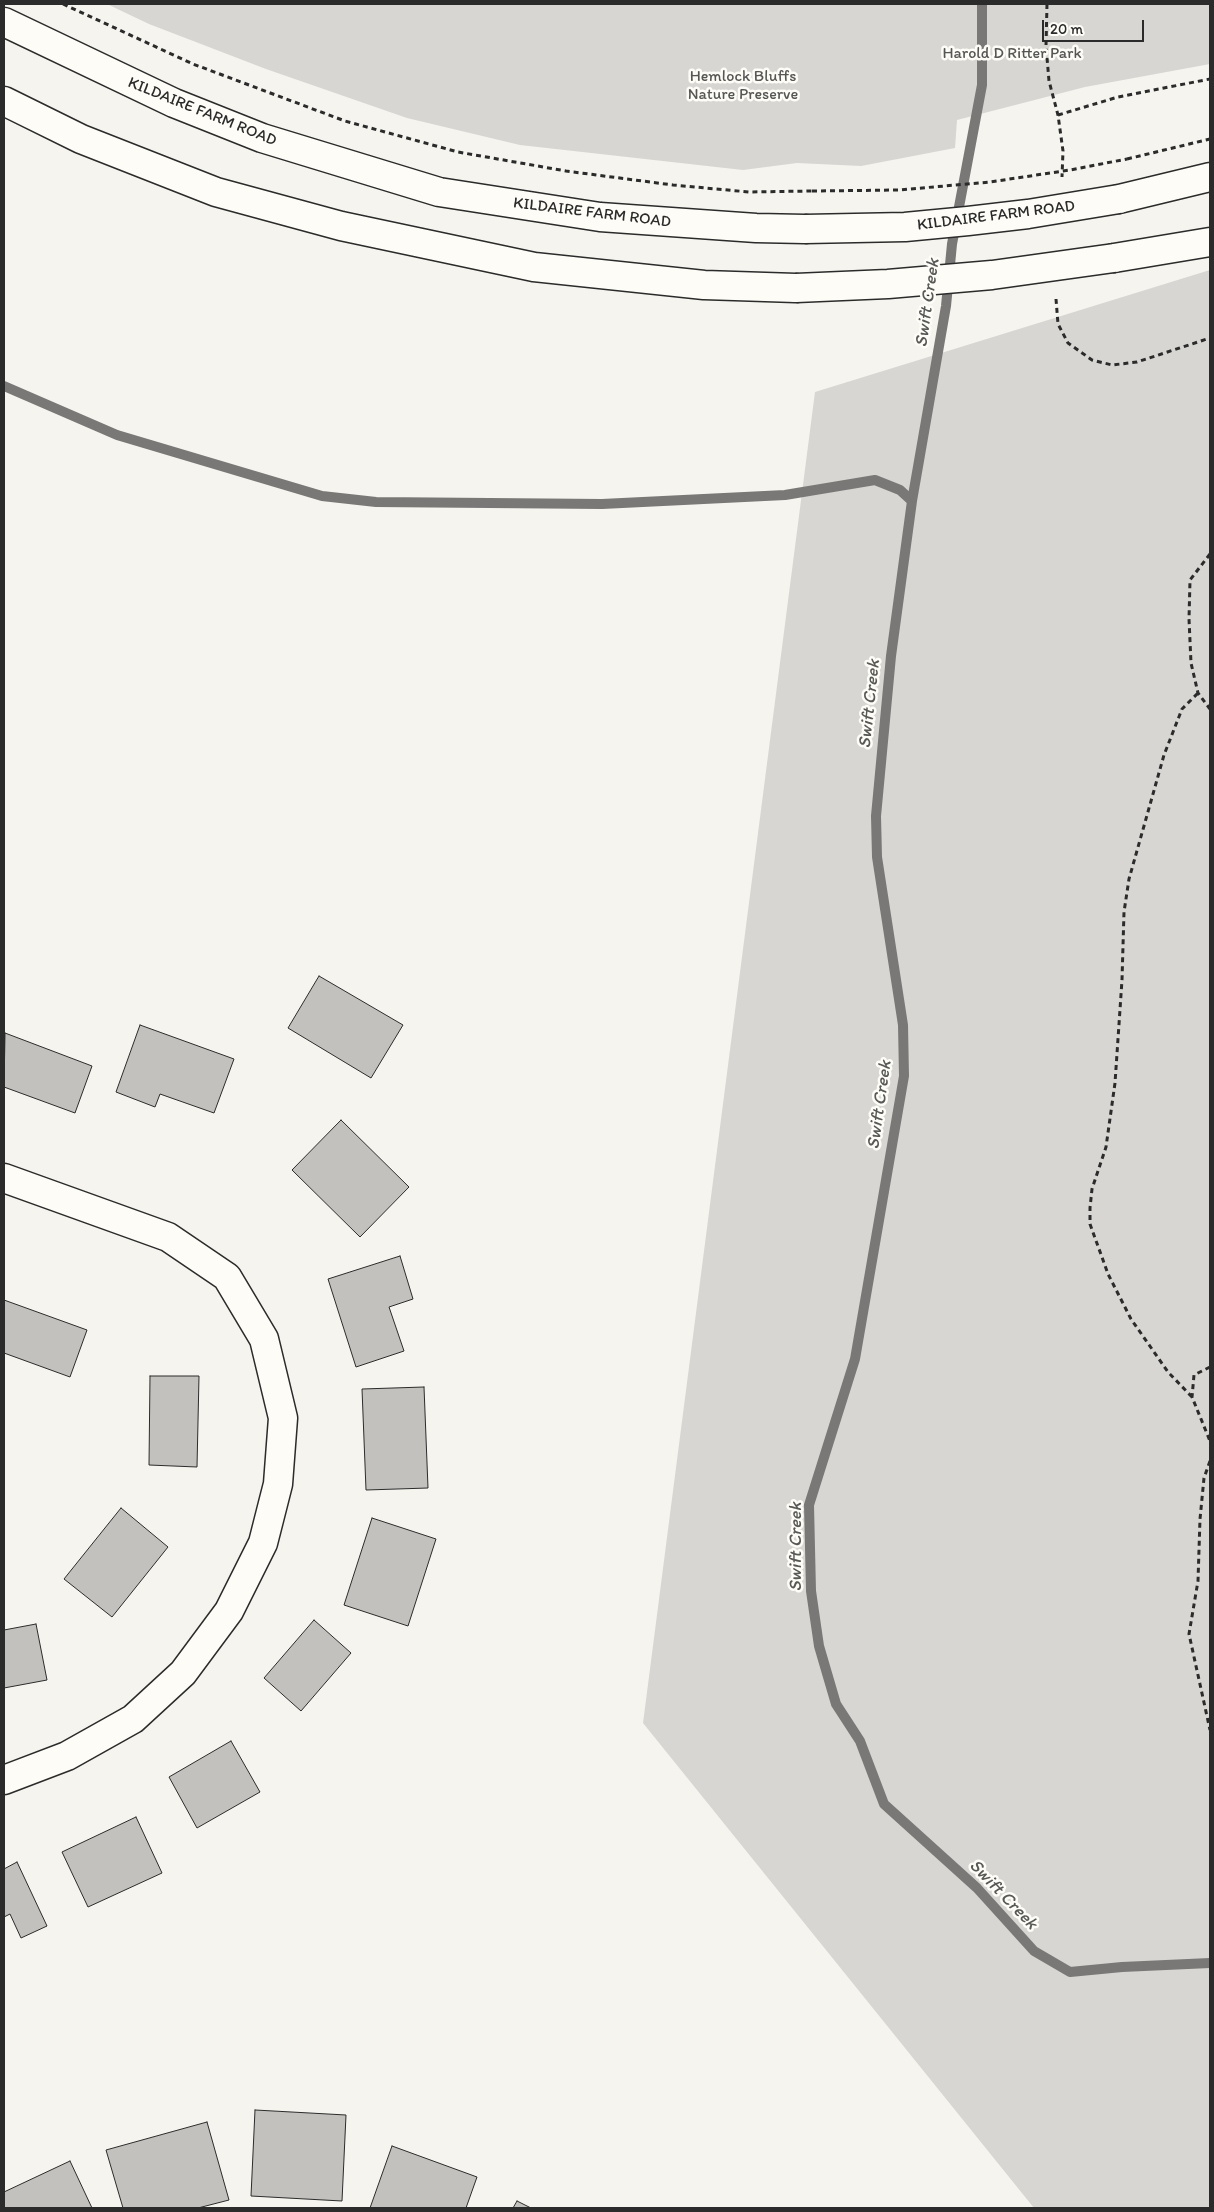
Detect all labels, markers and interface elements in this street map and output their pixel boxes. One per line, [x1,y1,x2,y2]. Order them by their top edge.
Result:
scale bar [1044,10,1146,42]
text: 20 m [1050,20,1083,38]
park label: Harold D Ritter Park [942,44,1082,64]
park label: Hemlock Bluffs Nature Preserve [688,67,798,105]
street label: KILDAIRE FARM ROAD [125,73,279,151]
street label: KILDAIRE FARM ROAD [512,194,672,232]
street label: KILDAIRE FARM ROAD [916,197,1076,235]
water label: Swift Creek [911,257,945,349]
water label: Swift Creek [855,659,885,749]
water label: Swift Creek [863,1059,897,1151]
water label: Swift Creek [785,1502,807,1592]
water label: Swift Creek [964,1855,1042,1935]

